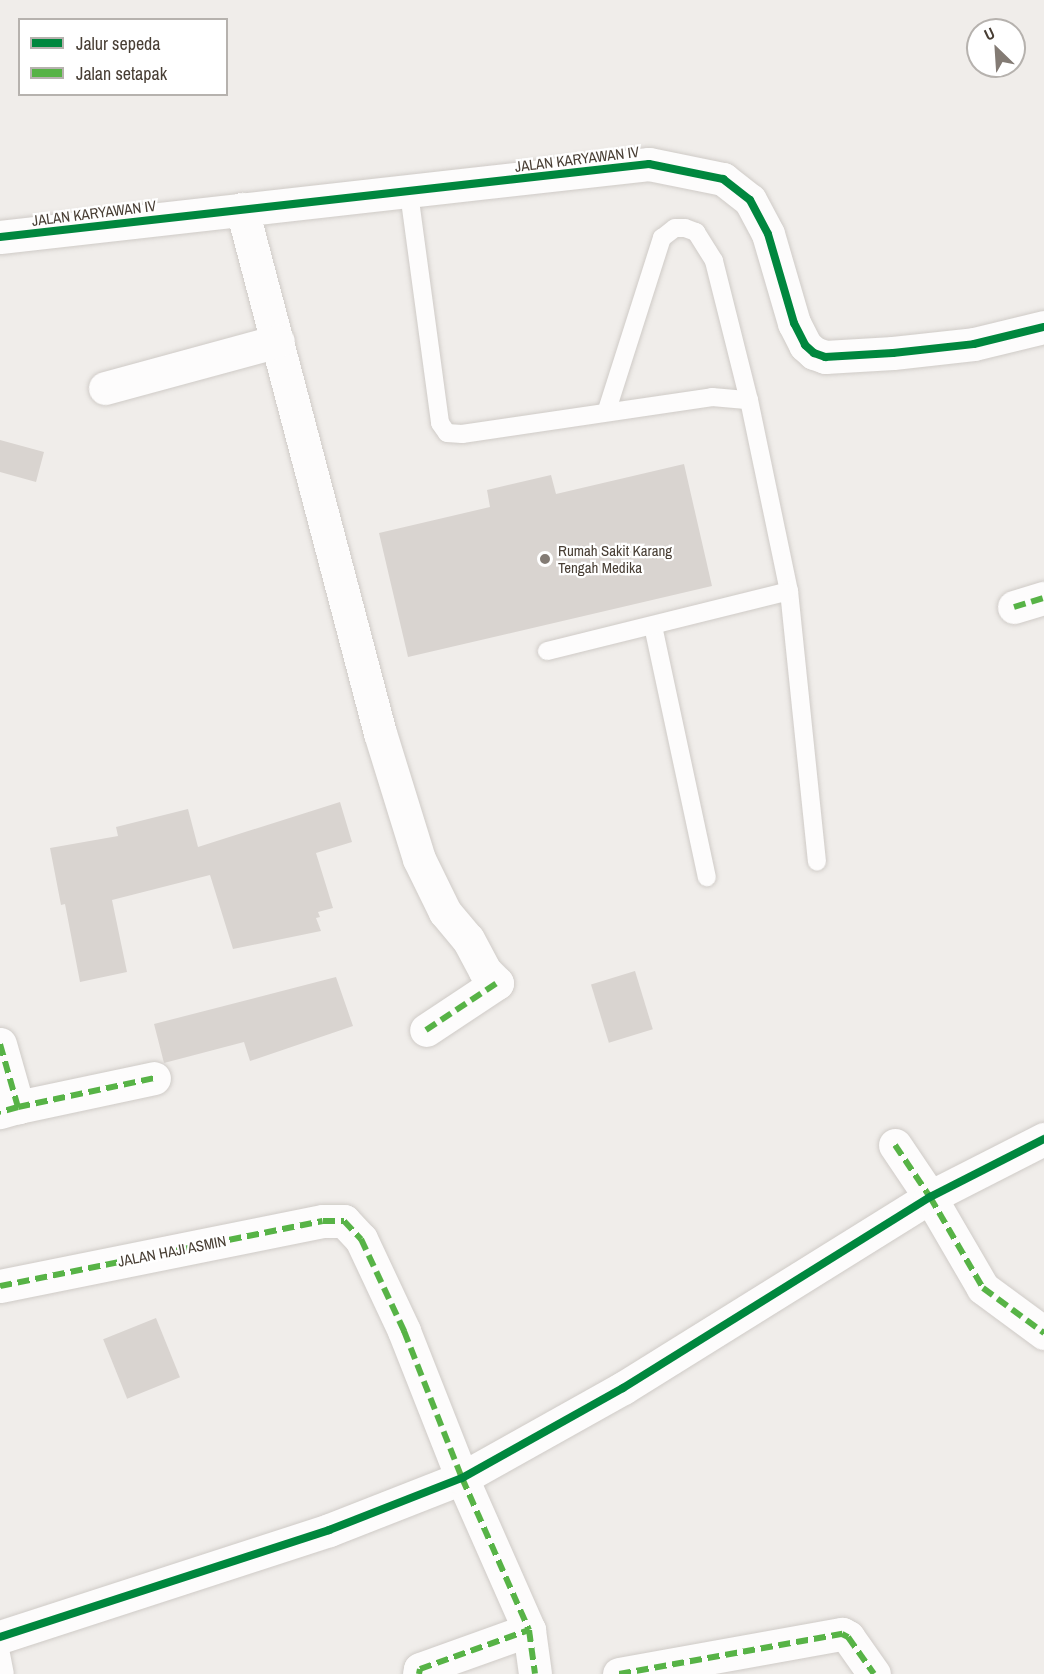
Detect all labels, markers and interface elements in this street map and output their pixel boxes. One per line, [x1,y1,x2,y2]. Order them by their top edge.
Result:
legend [18,18,228,96]
north arrow [966,18,1026,78]
text: U [980,22,998,45]
text: Jalur sepeda [76,31,161,56]
text: Jalan setapak [76,61,167,86]
street label: JALAN KARYAWAN IV [514,142,640,176]
street label: JALAN KARYAWAN IV [31,196,157,230]
place label: Rumah Sakit Karang Tengah Medika [558,541,672,576]
marker: Rumah Sakit Karang Tengah Medika [536,550,554,568]
street label: JALAN HAJI ASMIN [116,1232,228,1270]

